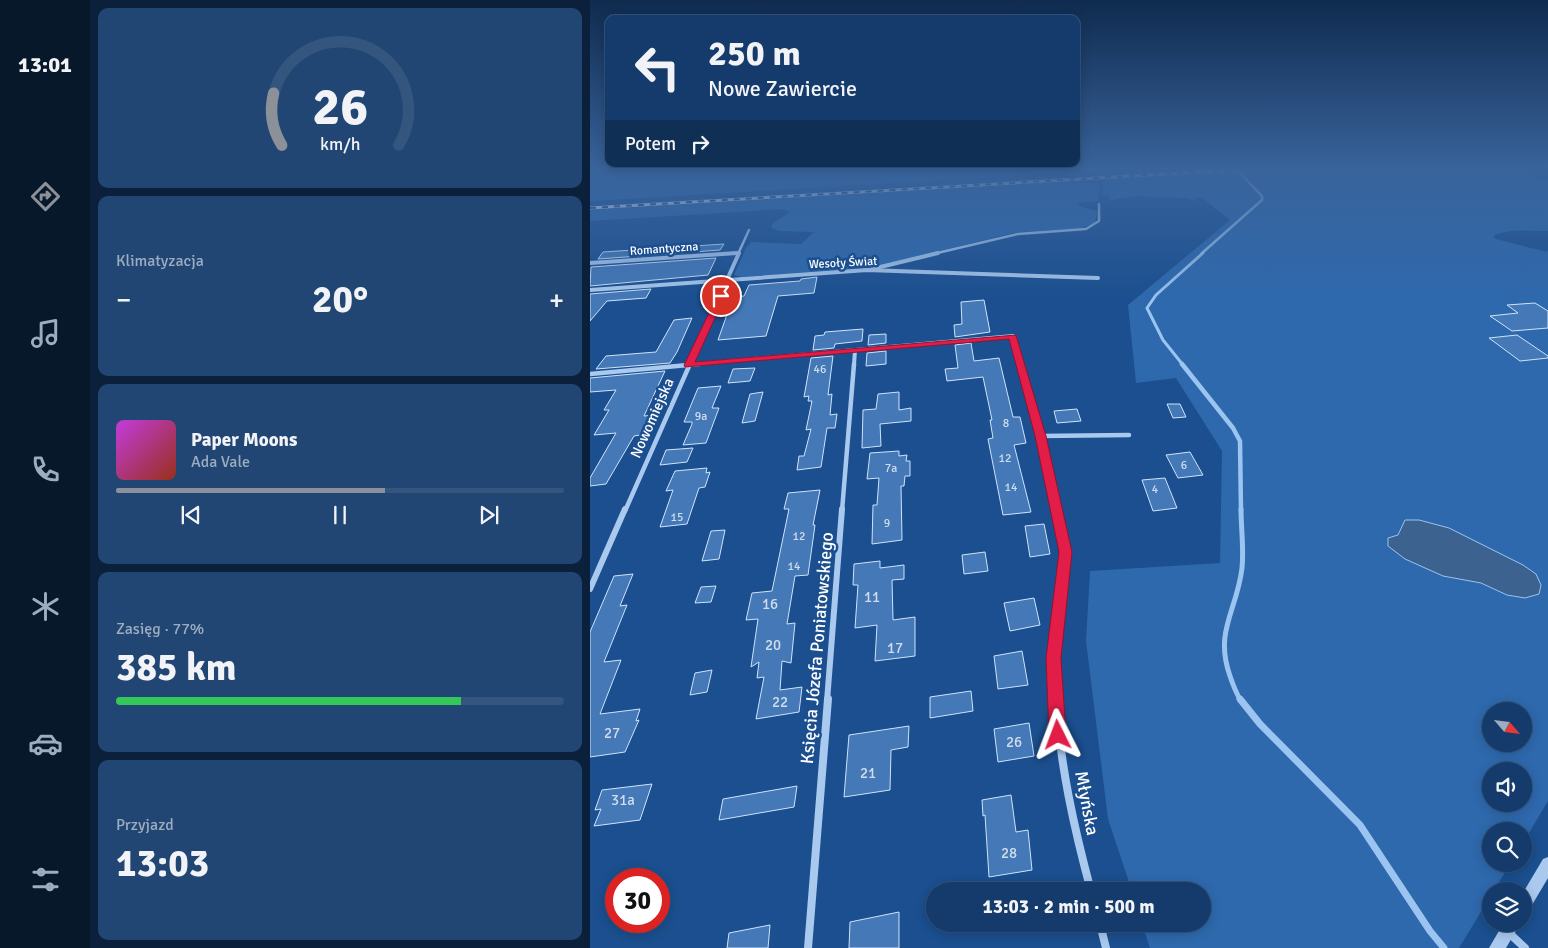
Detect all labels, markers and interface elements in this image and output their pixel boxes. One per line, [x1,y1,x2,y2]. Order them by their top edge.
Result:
text: 250 m [708,32,801,75]
icon: left [625,35,690,100]
text: 13:01 [18,51,72,78]
text: 26 [312,75,368,139]
text: Nowe Zawiercie [708,75,857,102]
icon: right [686,130,714,158]
text: Potem [625,132,676,156]
text: km/h [320,133,360,155]
icon: directions [28,179,63,214]
street label: Romantyczna [629,239,699,259]
text: Klimatyzacja [116,251,204,271]
street label: Wesoły Świat [808,254,878,272]
pin [700,275,742,317]
text: 20° [312,276,368,323]
icon: arrive [707,282,735,310]
text: − [116,283,131,317]
text: + [549,283,564,317]
icon: music [28,316,63,351]
house number: 46 [814,362,826,377]
street label: Nowomiejska [626,375,678,461]
house number: 9a [695,409,707,424]
house number: 8 [1003,416,1009,431]
text: Paper Moons [191,428,297,452]
house number: 12 [999,451,1011,466]
icon: phone [28,452,63,487]
text: Ada Vale [191,452,250,472]
house number: 6 [1181,458,1187,473]
house number: 7a [885,461,897,476]
house number: 14 [1005,480,1018,495]
house number: 4 [1152,482,1159,497]
icon: previous [177,501,205,529]
icon: pause [326,501,354,529]
icon: next [475,501,503,529]
house number: 15 [671,510,683,525]
house number: 9 [884,516,890,531]
house number: 12 [793,529,805,544]
street label: Księcia Józefa Poniatowskiego [796,531,838,765]
house number: 14 [788,559,801,574]
house number: 11 [864,588,880,606]
icon: climate [28,589,63,624]
house number: 16 [762,595,778,613]
text: Zasięg · 77% [116,619,204,639]
house number: 20 [765,636,781,654]
house number: 17 [887,639,903,657]
text: 385 km [116,644,237,691]
house number: 22 [772,693,788,711]
north arrow [1482,702,1532,752]
map controls [1482,702,1532,932]
position arrow [1031,708,1083,760]
house number: 27 [604,724,620,742]
icon: car [28,726,63,761]
house number: 26 [1006,733,1022,751]
button: sound [1482,762,1532,812]
house number: 21 [860,764,876,782]
street label: Młyńska [1070,769,1104,837]
house number: 31a [611,791,635,809]
text: Przyjazd [116,815,174,835]
button: search [1482,822,1532,872]
text: 13:03 [116,840,209,887]
house number: 28 [1001,844,1017,862]
icon: filters [28,862,63,897]
speed limit sign: 30 [605,868,670,933]
button: layers [1482,882,1532,932]
text: 13:03 · 2 min · 500 m [982,895,1155,919]

